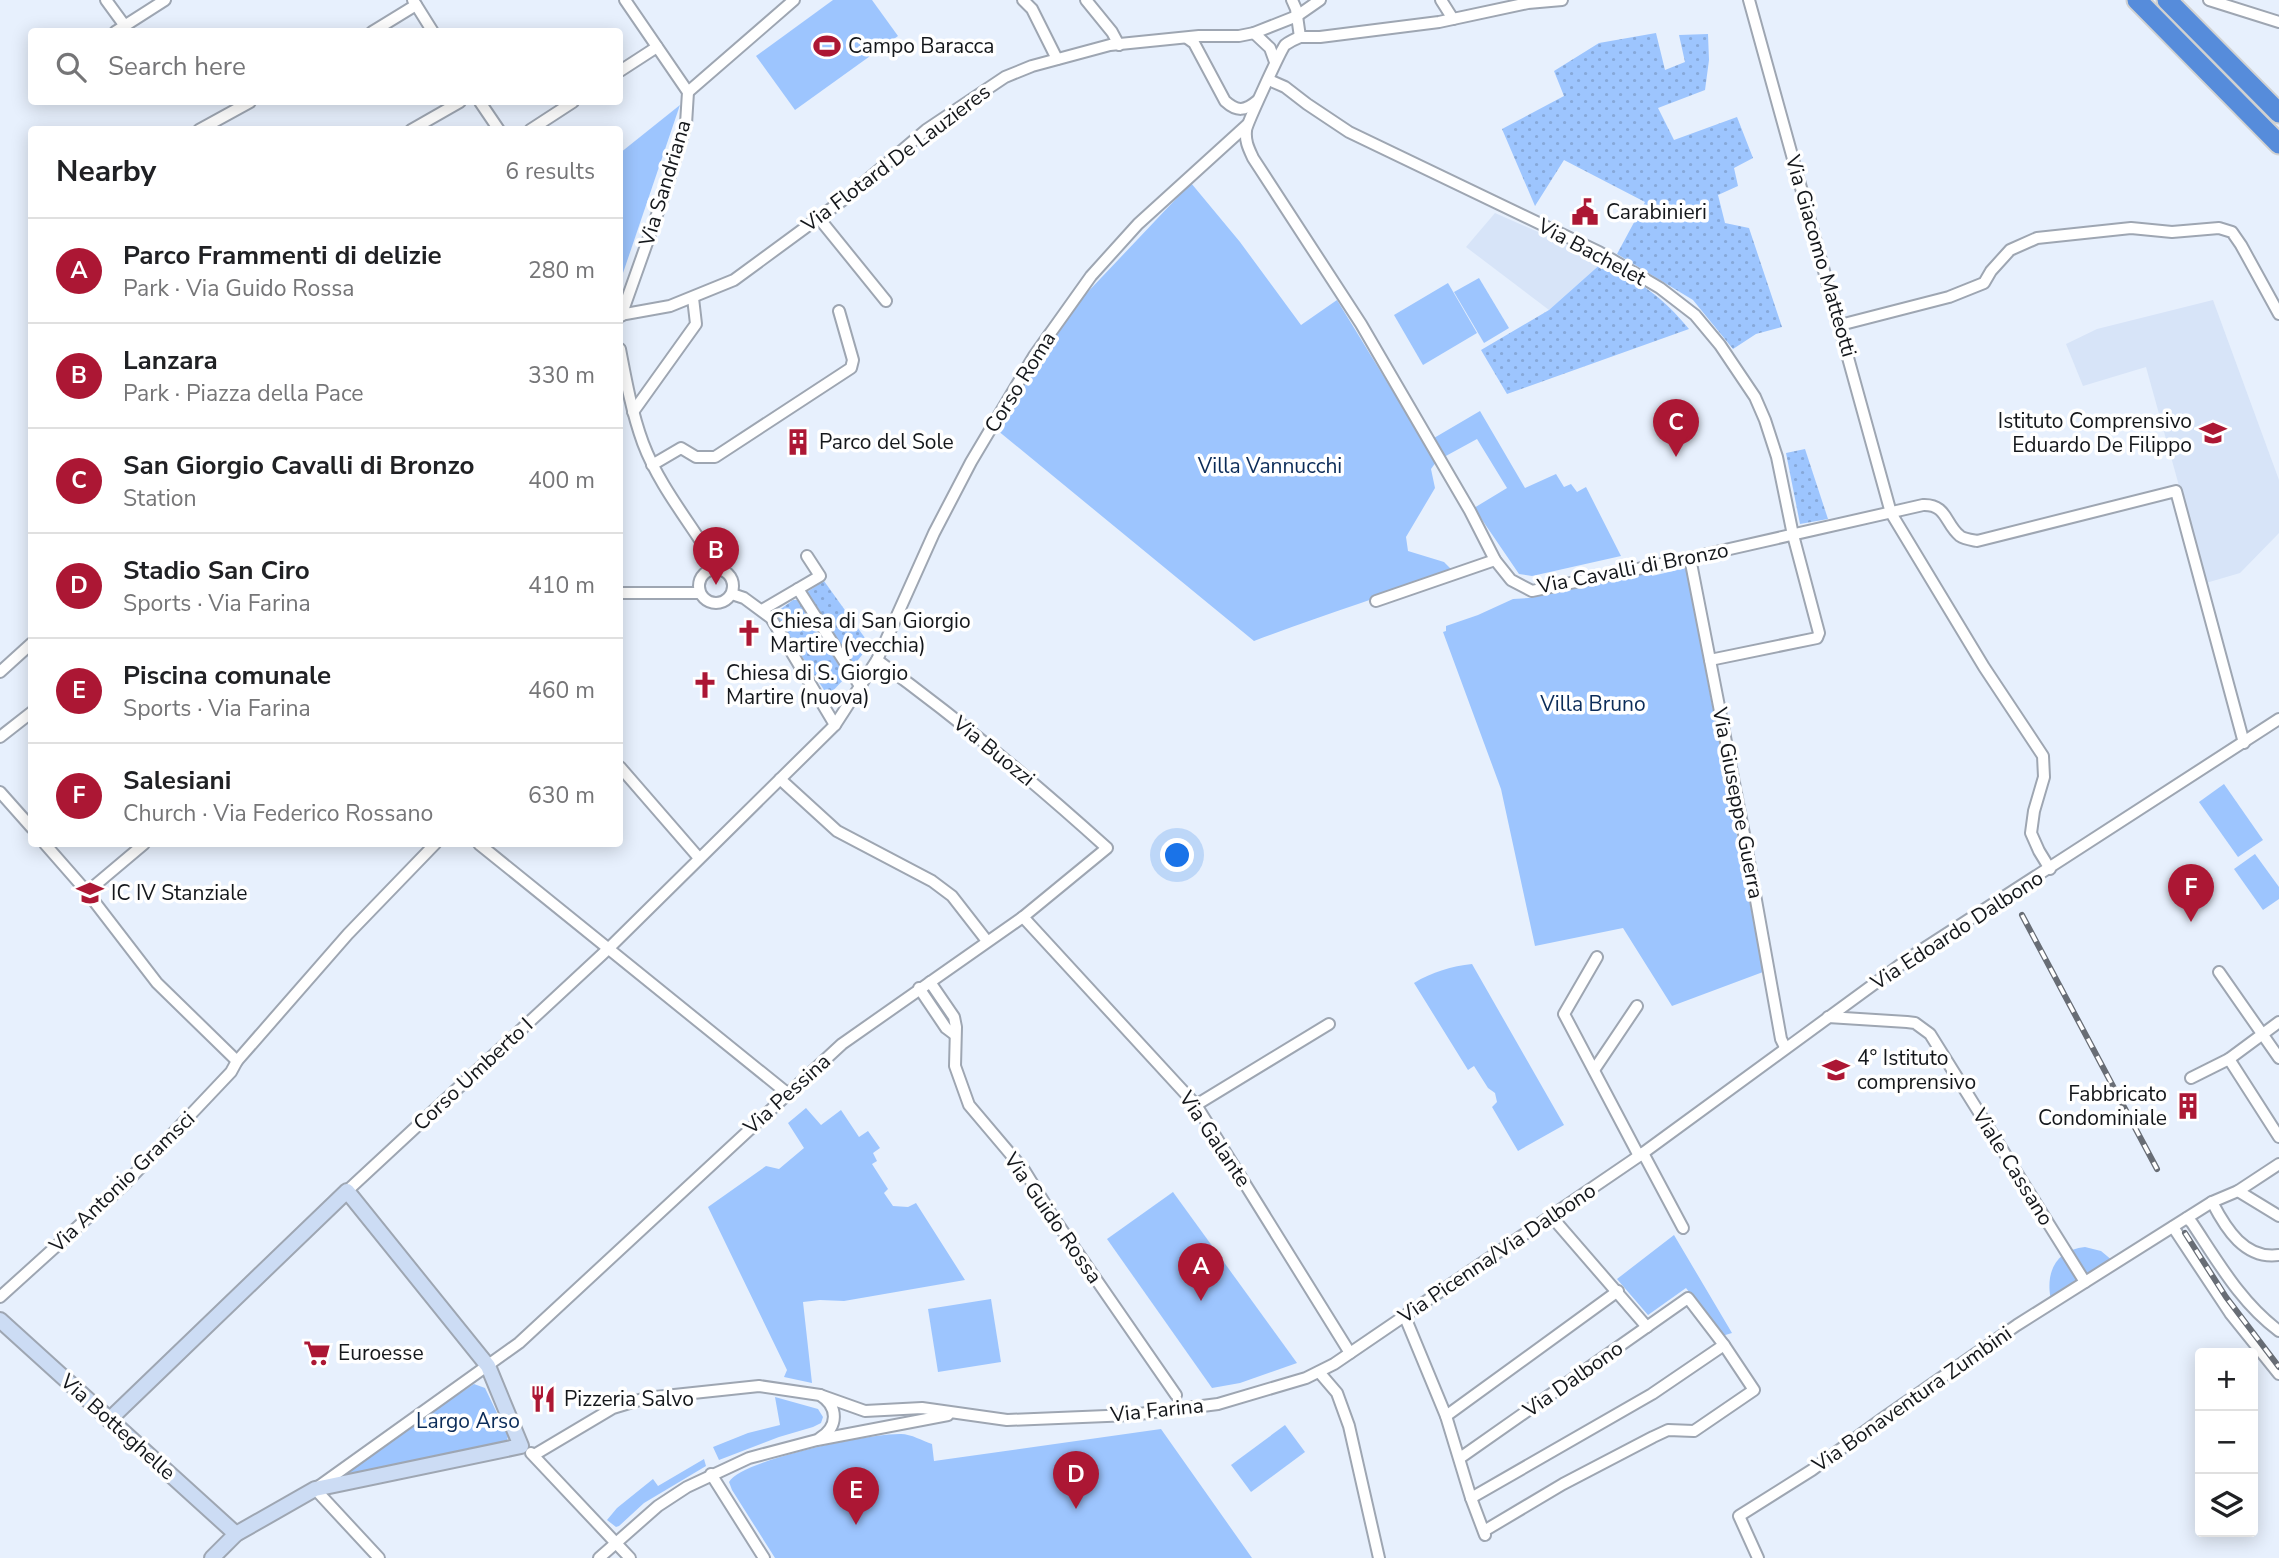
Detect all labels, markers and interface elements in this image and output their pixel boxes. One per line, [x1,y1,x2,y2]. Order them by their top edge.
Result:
search box [28,28,623,105]
sports icon: Campo Baracca [812,31,842,61]
place label: Campo Baracca [848,32,994,60]
icon: search [52,48,90,86]
text: Search here [108,49,246,84]
street label: Via Flotard De Lauzieres [795,78,996,239]
street label: Via Sandriana [632,116,697,251]
text: Nearby [56,151,156,192]
street label: Via Giacomo Matteotti [1778,151,1863,360]
text: 6 results [505,156,595,187]
public building icon: Carabinieri [1570,197,1600,227]
place label: Carabinieri [1606,198,1707,226]
street label: Via Bachelet [1532,211,1652,293]
text: Parco Frammenti di delizie [123,238,442,273]
text: A [70,255,88,286]
text: 280 m [528,255,595,286]
text: Park · Via Guido Rossa [123,273,355,304]
street label: Corso Roma [978,326,1062,438]
text: Lanzara [123,343,218,378]
text: B [71,360,87,391]
text: 330 m [528,360,595,391]
text: Park · Piazza della Pace [123,378,364,409]
pin: C [1653,399,1699,457]
place label: Istituto Comprensivo Eduardo De Filippo [1998,407,2192,459]
school or university icon: Istituto Comprensivo Eduardo De Filippo [2198,418,2228,448]
building icon: Parco del Sole [783,427,813,457]
place label: Parco del Sole [819,428,954,456]
text: San Giorgio Cavalli di Bronzo [123,448,474,483]
park label: Villa Vannucchi [1197,452,1342,480]
text: C [71,465,87,496]
text: 400 m [528,465,595,496]
text: Station [123,483,197,514]
pin: B [693,527,739,585]
street label: Via Cavalli di Bronzo [1534,536,1731,600]
text: Stadio San Ciro [123,553,310,588]
text: D [70,570,88,601]
text: 410 m [528,570,595,601]
text: Sports · Via Farina [123,588,311,619]
place label: Chiesa di San Giorgio Martire (vecchia) [770,607,971,659]
church icon: Chiesa di San Giorgio Martire (vecchia) [734,618,764,648]
text: Piscina comunale [123,658,331,693]
place label: Chiesa di S. Giorgio Martire (nuova) [726,659,908,711]
church icon: Chiesa di S. Giorgio Martire (nuova) [690,670,720,700]
text: E [72,675,86,706]
text: 460 m [528,675,595,706]
park label: Villa Bruno [1539,690,1646,718]
text: Sports · Via Farina [123,693,311,724]
street label: Via Giuseppe Guerra [1706,704,1770,901]
street label: Via Buozzi [946,709,1041,793]
text: Salesiani [123,763,231,798]
text: F [73,780,85,811]
text: 630 m [528,780,595,811]
text: Church · Via Federico Rossano [123,798,433,829]
your location [1160,838,1194,872]
street label: Via Edoardo Dalbono [1865,864,2049,997]
pin: F [2168,864,2214,922]
school or university icon: IC IV Stanziale [75,878,105,908]
place label: IC IV Stanziale [111,879,247,907]
street label: Corso Umberto I [407,1011,539,1137]
place label: 4° Istituto comprensivo [1857,1044,1976,1096]
street label: Via Pessina [737,1047,836,1141]
school or university icon: 4° Istituto comprensivo [1821,1055,1851,1085]
place label: Fabbricato Condominiale [2038,1080,2167,1132]
street label: Via Galante [1172,1085,1257,1192]
building icon: Fabbricato Condominiale [2173,1091,2203,1121]
street label: Viale Cassano [1965,1102,2060,1231]
street label: Via Antonio Gramsci [42,1105,201,1260]
street label: Via Guido Rossa [997,1146,1109,1289]
street label: Via Picenna/Via Dalbono [1392,1176,1601,1330]
pin: A [1178,1243,1224,1301]
street label: Via Bonaventura Zumbini [1806,1319,2017,1479]
street label: Via Dalbono [1517,1334,1629,1424]
supermarket icon: Euroesse [302,1338,332,1368]
place label: Euroesse [338,1339,424,1367]
map controls [2195,1348,2258,1537]
button: + [2195,1348,2258,1411]
street label: Via Botteghelle [54,1367,182,1486]
restaurant icon: Pizzeria Salvo [528,1384,558,1414]
place label: Pizzeria Salvo [564,1385,694,1413]
street label: Via Farina [1108,1391,1205,1429]
park label: Largo Arso [416,1407,520,1435]
button: − [2195,1411,2258,1474]
pin: D [1053,1451,1099,1509]
pin: E [833,1467,879,1525]
button: layers [2195,1474,2258,1537]

